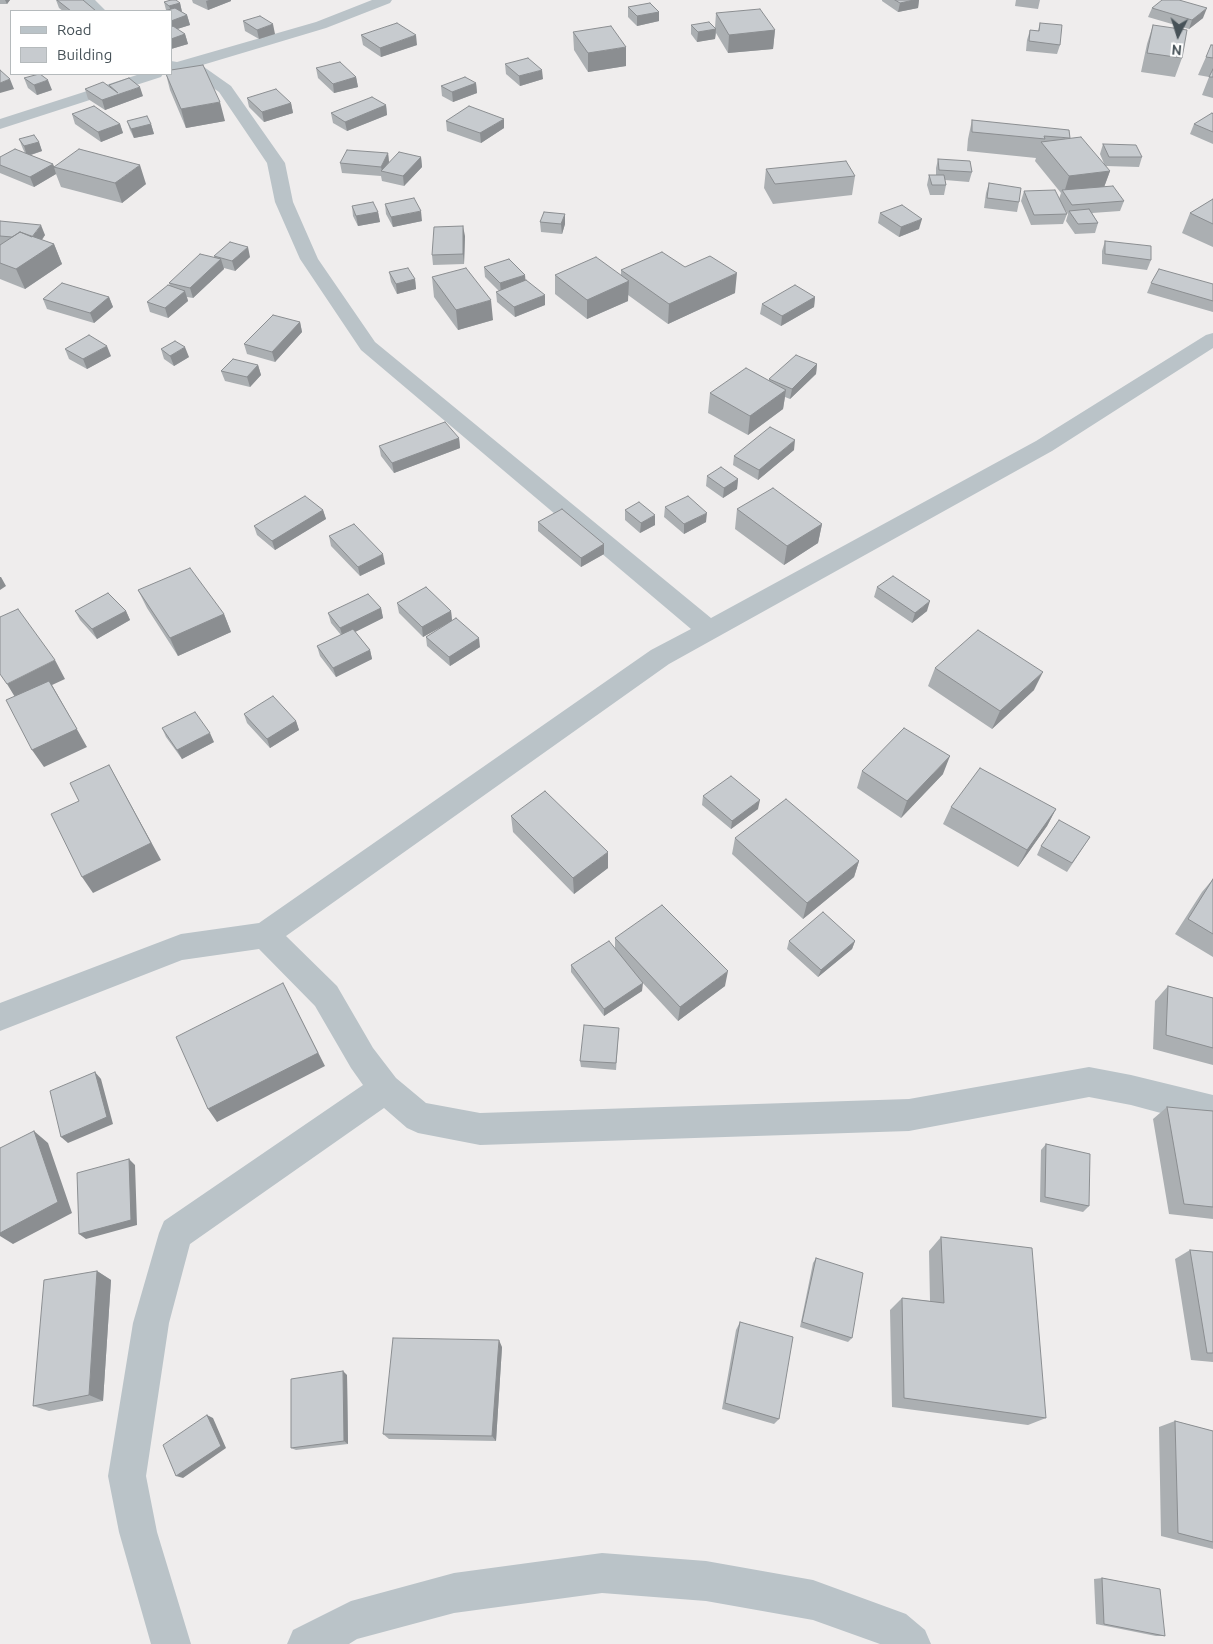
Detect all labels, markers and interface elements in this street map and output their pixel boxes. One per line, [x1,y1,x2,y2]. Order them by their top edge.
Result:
legend [10,10,172,75]
north arrow [1153,10,1203,60]
text: Road [57,21,92,38]
text: N [1171,42,1183,58]
text: Building [57,46,112,63]

